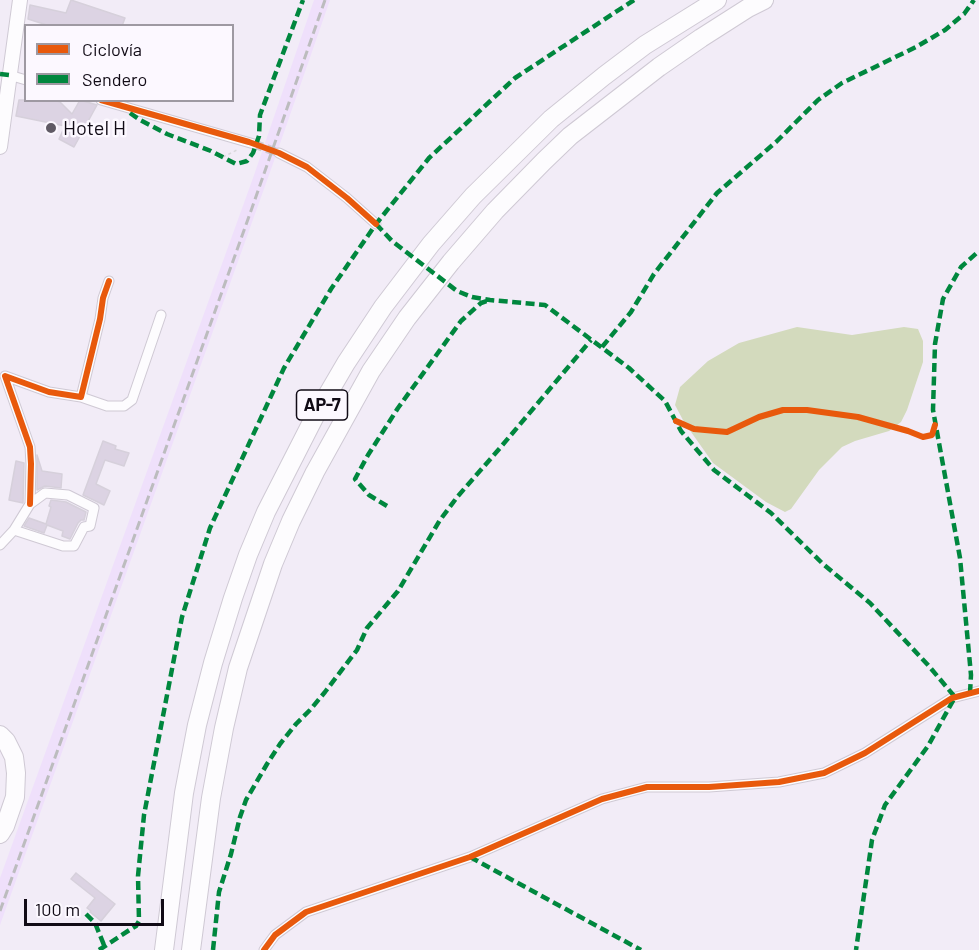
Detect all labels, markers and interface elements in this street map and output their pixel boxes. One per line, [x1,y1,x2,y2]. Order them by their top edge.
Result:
legend [24,24,234,102]
text: Ciclovía [82,38,142,60]
text: Sendero [82,68,147,90]
place label: Hotel H [63,116,126,140]
marker: Hotel H [44,121,58,135]
road number: AP-7 [296,390,348,420]
scale bar [27,887,166,925]
text: 100 m [35,898,80,920]

